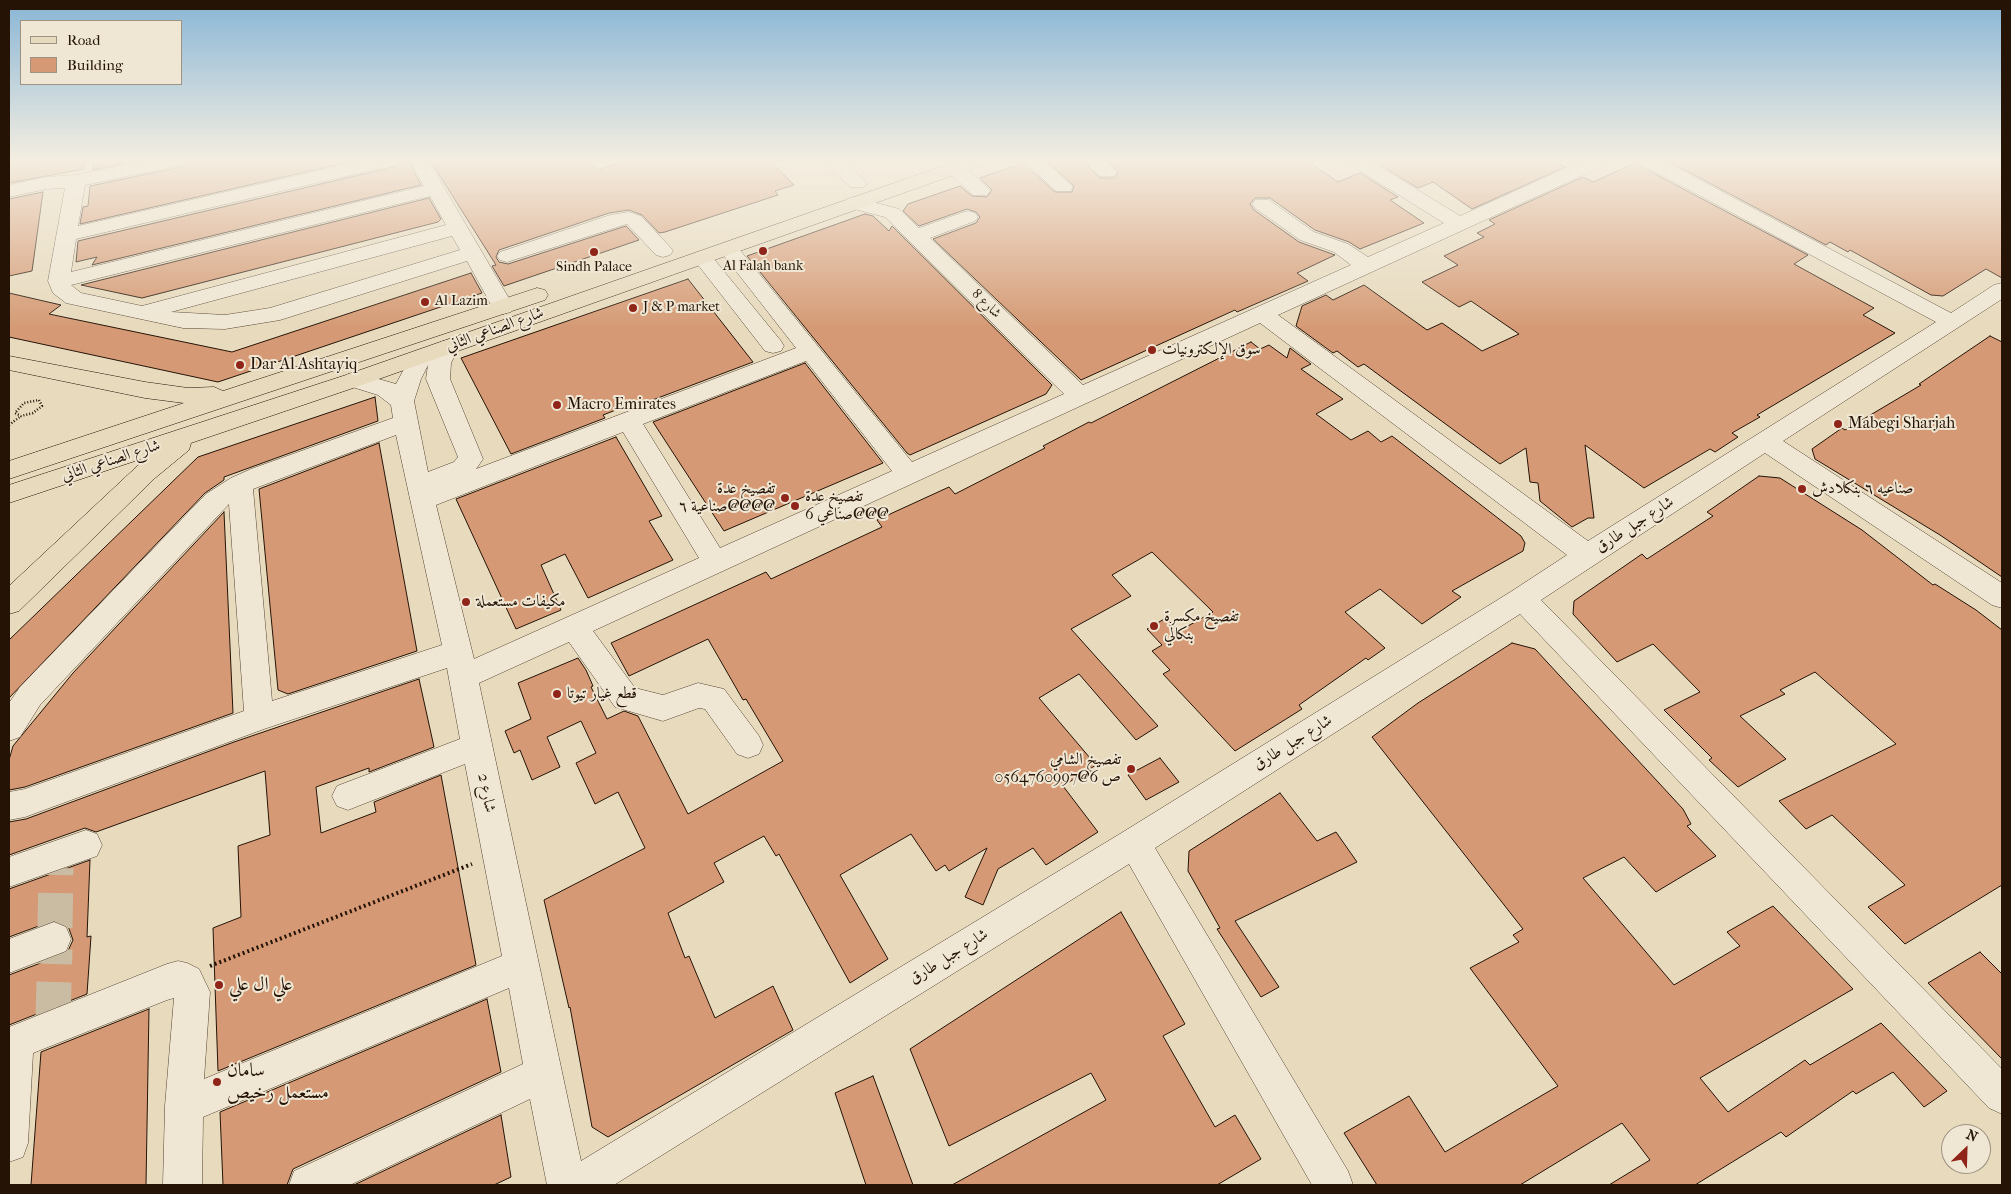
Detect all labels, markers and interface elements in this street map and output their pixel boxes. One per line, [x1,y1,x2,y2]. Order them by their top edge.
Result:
legend [20,20,182,85]
text: Road [67,31,100,49]
text: Building [67,56,123,74]
marker: Al Falah bank [757,245,769,257]
marker: Sindh Palace [588,246,600,258]
place label: Al Falah bank [723,259,803,275]
place label: Sindh Palace [556,260,632,276]
street label: شارع 8 [968,286,1004,322]
place label: Al Lazim [435,294,488,310]
marker: Al Lazim [419,296,431,308]
place label: J & P market [643,300,720,316]
marker: J & P market [627,302,639,314]
street label: شارع الصناعي الثاني [443,303,547,357]
place label: سوق الإلكترونيات [1162,340,1261,360]
marker: سوق الإلكترونيات [1146,344,1158,356]
place label: Dar Al Ashtayiq [250,355,357,375]
marker: Dar Al Ashtayiq [234,359,246,371]
place label: Macro Emirates [567,395,676,415]
marker: Macro Emirates [551,399,563,411]
place label: Mabegi Sharjah [1848,414,1955,434]
marker: Mabegi Sharjah [1832,418,1844,430]
street label: شارع الصناعي الثاني [59,436,163,486]
place label: تفصيخ عدة صناعية ٦@@@@ [678,479,775,517]
place label: صناعيه ٦ بنكلادش [1812,479,1913,499]
marker: صناعيه ٦ بنكلادش [1796,483,1808,495]
place label: تفصيخ عدة صناعي 6@@@ [805,487,889,525]
marker: تفصيخ عدة صناعية ٦@@@@ [779,492,791,504]
street label: شارع جبل طارق [1592,493,1678,557]
marker: تفصيخ عدة صناعي 6@@@ [789,500,801,512]
place label: مكيفات مستعملة [476,592,565,612]
marker: مكيفات مستعملة [460,596,472,608]
place label: تفصيخ مكسرة بنكالي [1164,607,1239,645]
marker: تفصيخ مكسرة بنكالي [1148,620,1160,632]
place label: قطع غيار تيوتا [567,684,637,704]
marker: قطع غيار تيوتا [551,688,563,700]
street label: شارع جبل طارق [1250,711,1336,775]
place label: تفصيخ الشامي ص 6@0564760997 [995,750,1121,788]
marker: تفصيخ الشامي ص 6@0564760997 [1125,763,1137,775]
street label: شارع 2 [473,772,499,814]
street label: شارع جبل طارق [906,925,992,989]
place label: علي ال علي [229,974,293,996]
marker: علي ال علي [213,979,225,991]
place label: سامان مستعمل رخيص [227,1060,329,1104]
marker: سامان مستعمل رخيص [211,1076,223,1088]
north arrow [1941,1124,1991,1174]
text: N [1964,1126,1980,1146]

